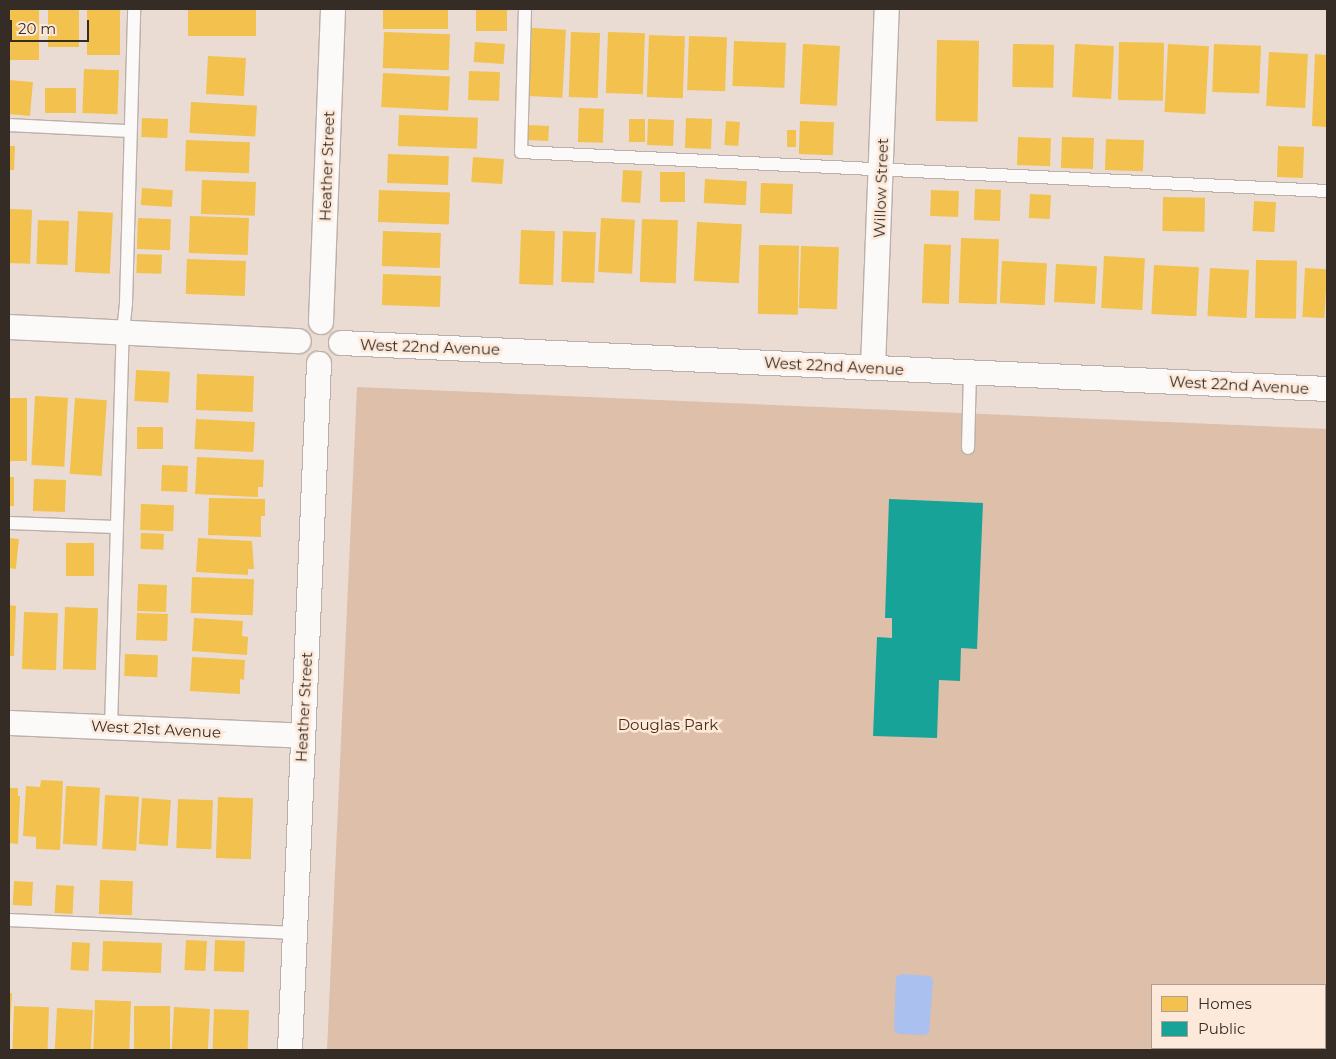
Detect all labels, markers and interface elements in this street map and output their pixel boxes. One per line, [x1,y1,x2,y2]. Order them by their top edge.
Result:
scale bar [12,10,91,42]
text: 20 m [18,19,56,38]
street label: Heather Street [316,110,338,222]
street label: Willow Street [870,138,892,238]
street label: West 22nd Avenue [360,336,500,358]
street label: West 22nd Avenue [764,353,904,379]
street label: West 22nd Avenue [1169,372,1309,398]
street label: Heather Street [292,651,316,763]
park label: Douglas Park [618,716,718,734]
street label: West 21st Avenue [91,717,221,741]
legend [1151,984,1326,1049]
text: Homes [1198,994,1252,1013]
text: Public [1198,1019,1246,1038]

